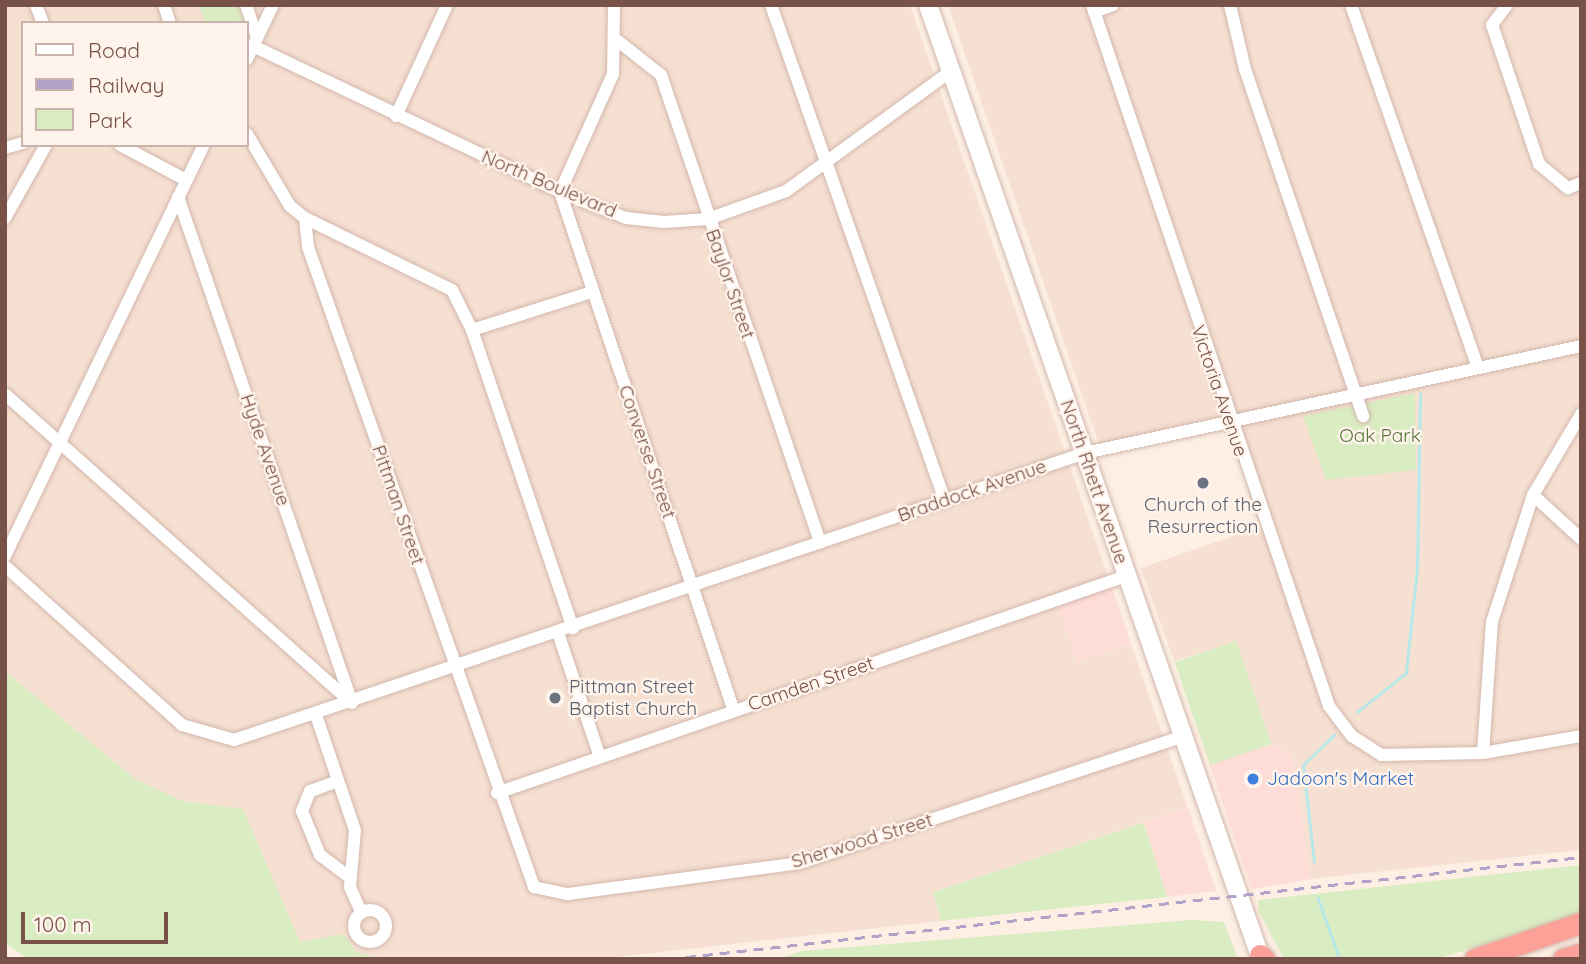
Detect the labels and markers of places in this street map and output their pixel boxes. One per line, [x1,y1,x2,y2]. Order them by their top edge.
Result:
marker: Church of the Resurrection [1195,475,1211,491]
place label: Church of the Resurrection [1144,494,1262,538]
place label: Pittman Street Baptist Church [569,676,697,720]
marker: Pittman Street Baptist Church [547,690,563,706]
place label: Jadoon's Market [1267,768,1414,790]
marker: Jadoon's Market [1245,771,1261,787]

